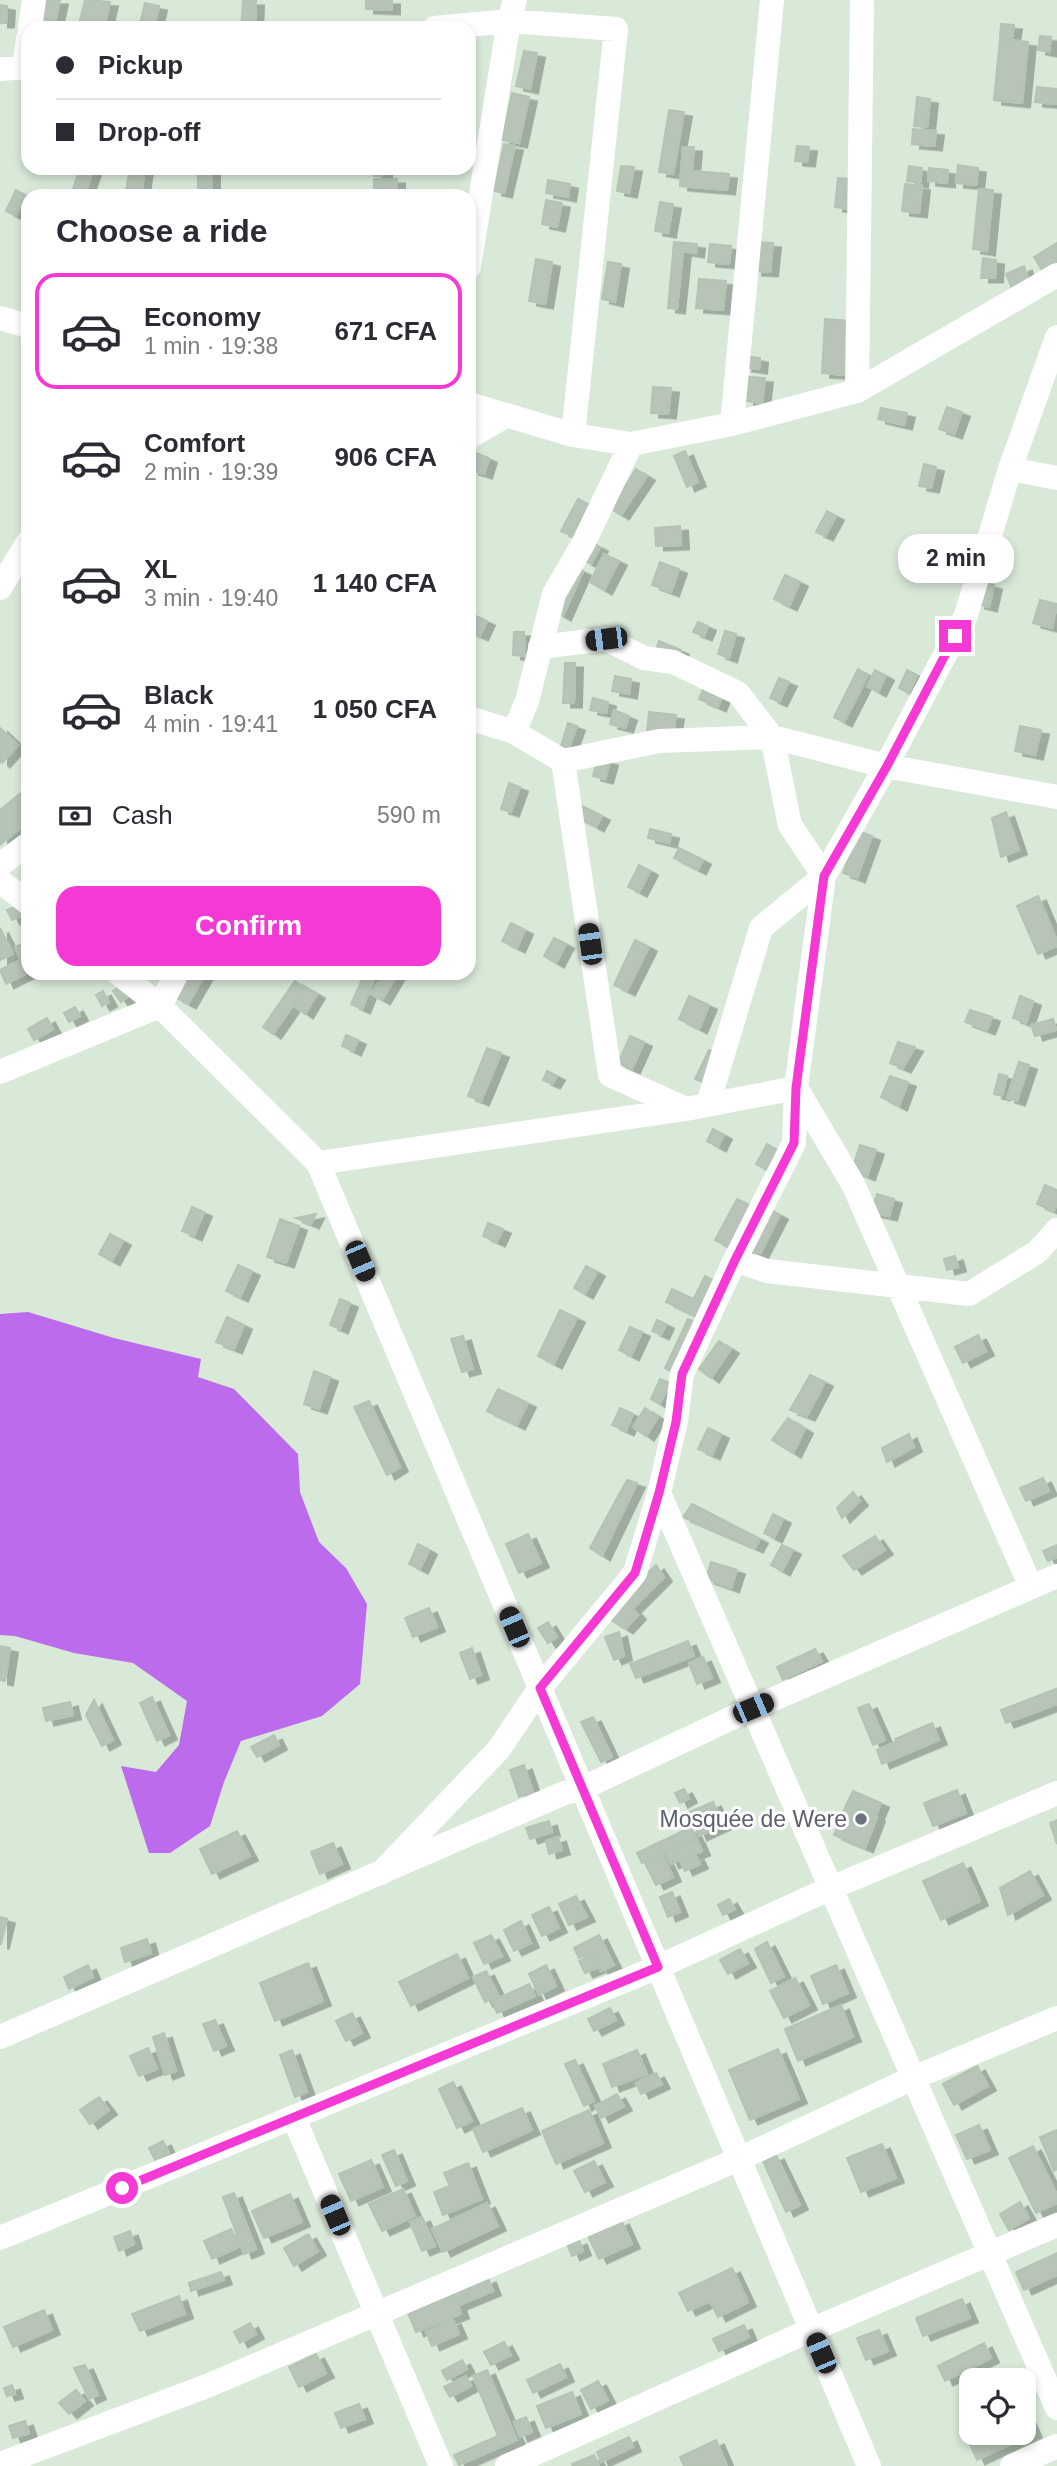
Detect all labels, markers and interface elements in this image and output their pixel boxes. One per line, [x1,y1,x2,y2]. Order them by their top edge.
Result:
text: Pickup [98,50,183,80]
text: Drop-off [98,117,201,147]
text: Choose a ride [56,213,268,249]
icon: car [60,300,123,363]
text: Economy [144,302,261,332]
text: 671 CFA [334,316,437,346]
text: 1 min · 19:38 [144,333,278,359]
icon: car [60,426,123,489]
text: Comfort [144,428,245,458]
text: 906 CFA [334,442,437,472]
text: 2 min · 19:39 [144,459,278,485]
callout: 2 min [897,534,1013,584]
text: 2 min [926,545,986,571]
icon: car [60,552,123,615]
text: XL [144,554,177,584]
text: 1 140 CFA [313,568,437,598]
text: 3 min · 19:40 [144,585,278,611]
route end [939,620,971,652]
car [584,626,629,652]
icon: car [60,678,123,741]
text: Black [144,680,213,710]
text: 1 050 CFA [313,694,437,724]
text: 4 min · 19:41 [144,711,278,737]
icon: cash [56,797,94,835]
text: Cash [112,800,173,830]
text: 590 m [377,802,441,828]
button: Confirm [56,886,441,966]
car [577,922,604,966]
car [343,1238,378,1284]
car [497,1604,532,1650]
car [730,1690,777,1726]
place label: Mosquée de Were [659,1806,847,1832]
marker: Mosquée de Were [853,1811,869,1827]
route start [106,2172,138,2204]
car [318,2192,353,2238]
car [804,2330,839,2376]
map controls [959,2368,1036,2445]
button: locate [959,2368,1036,2445]

